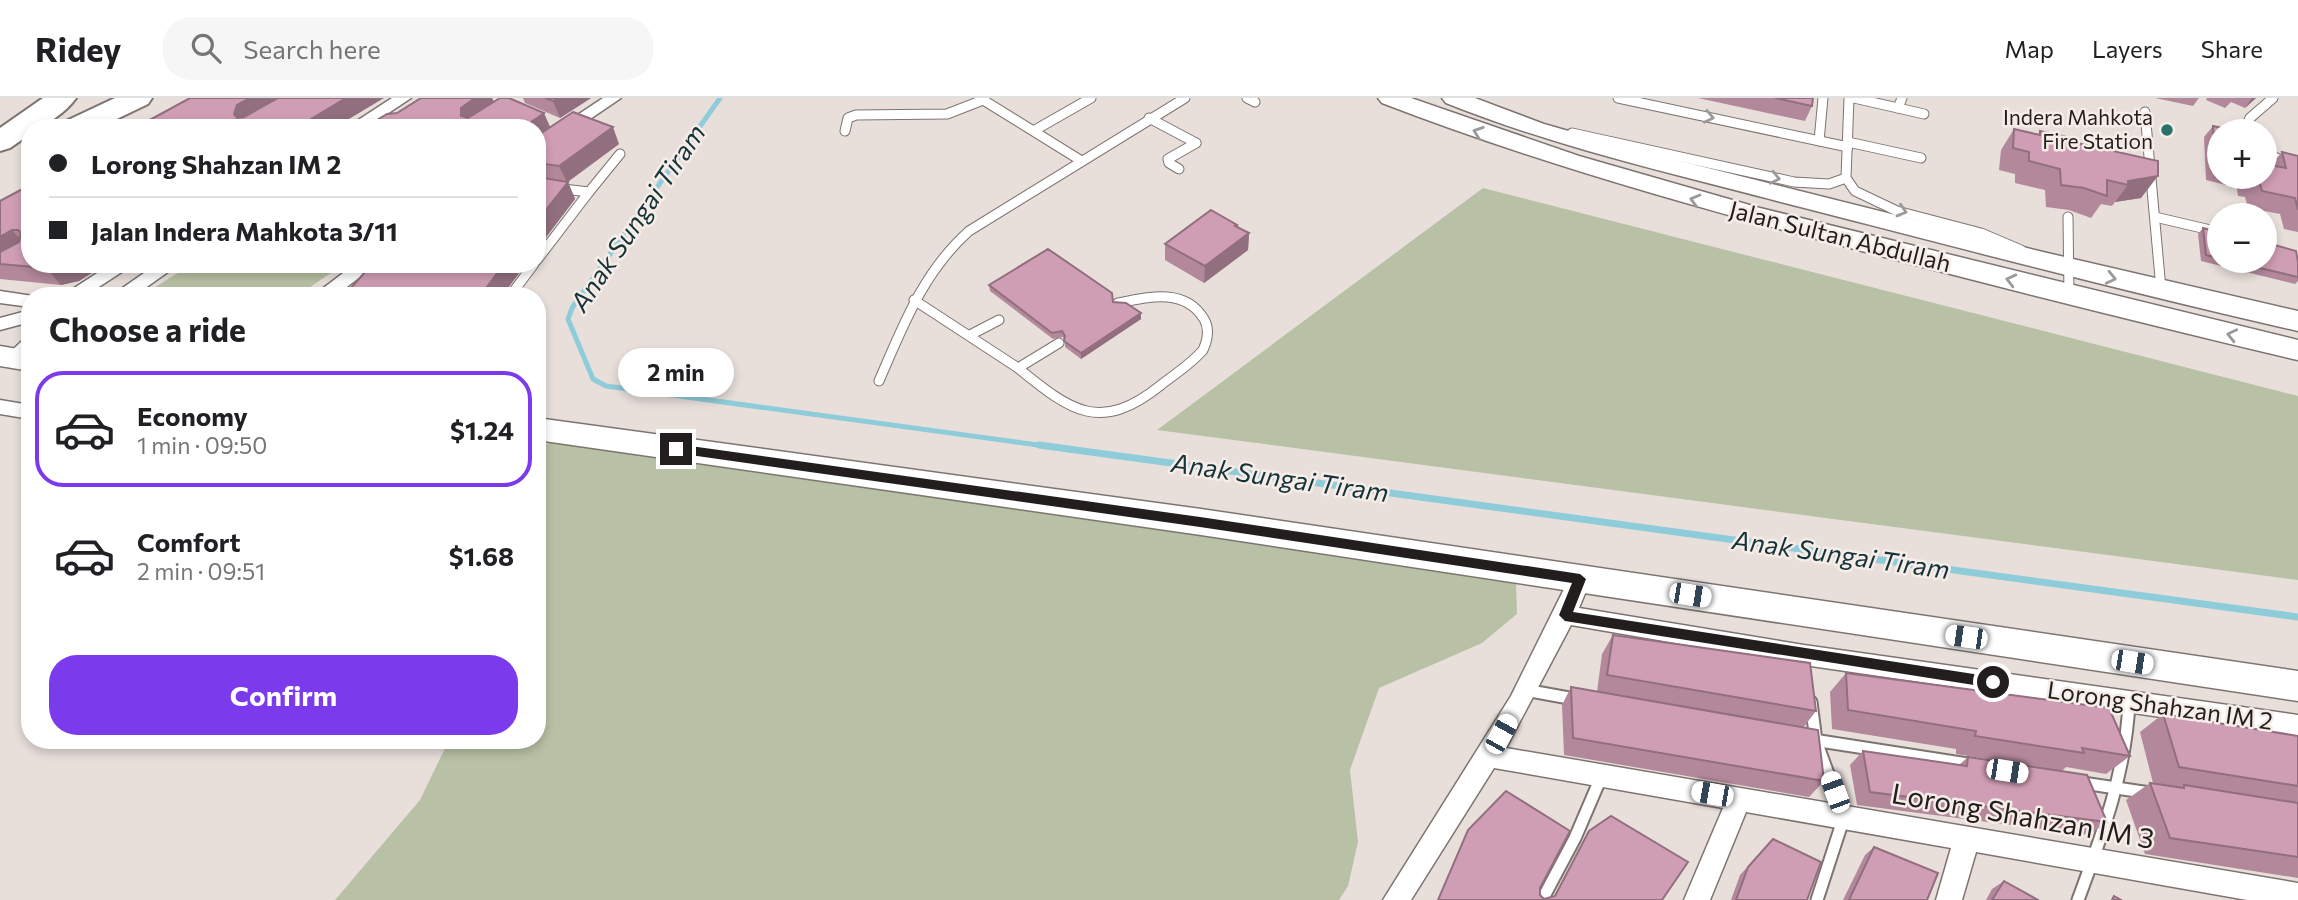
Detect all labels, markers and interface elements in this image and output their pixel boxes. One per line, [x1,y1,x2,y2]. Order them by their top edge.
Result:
search box [163,17,653,80]
text: Ridey [35,28,121,69]
icon: search [187,29,225,67]
text: Search here [243,33,381,64]
text: Map [2005,34,2054,63]
text: Layers [2092,34,2163,63]
text: Share [2201,34,2263,63]
place label: Indera Mahkota Fire Station [2003,104,2153,153]
one-way arrow [1702,109,1714,124]
water label: Anak Sungai Tiram [562,118,711,317]
map controls [2207,119,2277,273]
button: + [2207,119,2277,189]
marker: Indera Mahkota Fire Station [2159,122,2175,138]
one-way arrow [1473,126,1485,140]
text: Lorong Shahzan IM 2 [91,148,341,179]
one-way arrow [1769,170,1781,184]
one-way arrow [1689,194,1701,208]
street label: Jalan Sultan Abdullah [1727,194,1954,277]
one-way arrow [1895,203,1907,218]
button: − [2207,203,2277,273]
text: Jalan Indera Mahkota 3/11 [91,215,398,246]
one-way arrow [2105,269,2117,284]
one-way arrow [2005,274,2017,288]
text: Choose a ride [49,309,246,349]
one-way arrow [2226,329,2238,343]
callout: 2 min [618,348,734,396]
text: 2 min [647,358,705,386]
icon: car [53,398,116,461]
text: Economy [137,400,248,431]
text: $1.24 [450,414,514,445]
text: 1 min · 09:50 [137,431,267,459]
route end [660,433,692,465]
water label: Anak Sungai Tiram [1169,446,1391,507]
water label: Anak Sungai Tiram [1730,523,1952,584]
icon: car [53,524,116,587]
text: Comfort [137,526,240,557]
text: $1.68 [449,540,514,571]
text: 2 min · 09:51 [137,557,265,585]
car [1668,581,1713,609]
car [1944,624,1989,650]
car [2110,648,2155,676]
button: Confirm [49,655,518,735]
route start [1977,666,2009,698]
street label: Lorong Shahzan IM 2 [2046,674,2275,735]
car [1482,711,1521,757]
car [1985,757,2030,785]
car [1818,769,1853,815]
street label: Lorong Shahzan IM 3 [1889,775,2157,855]
car [1690,780,1735,808]

